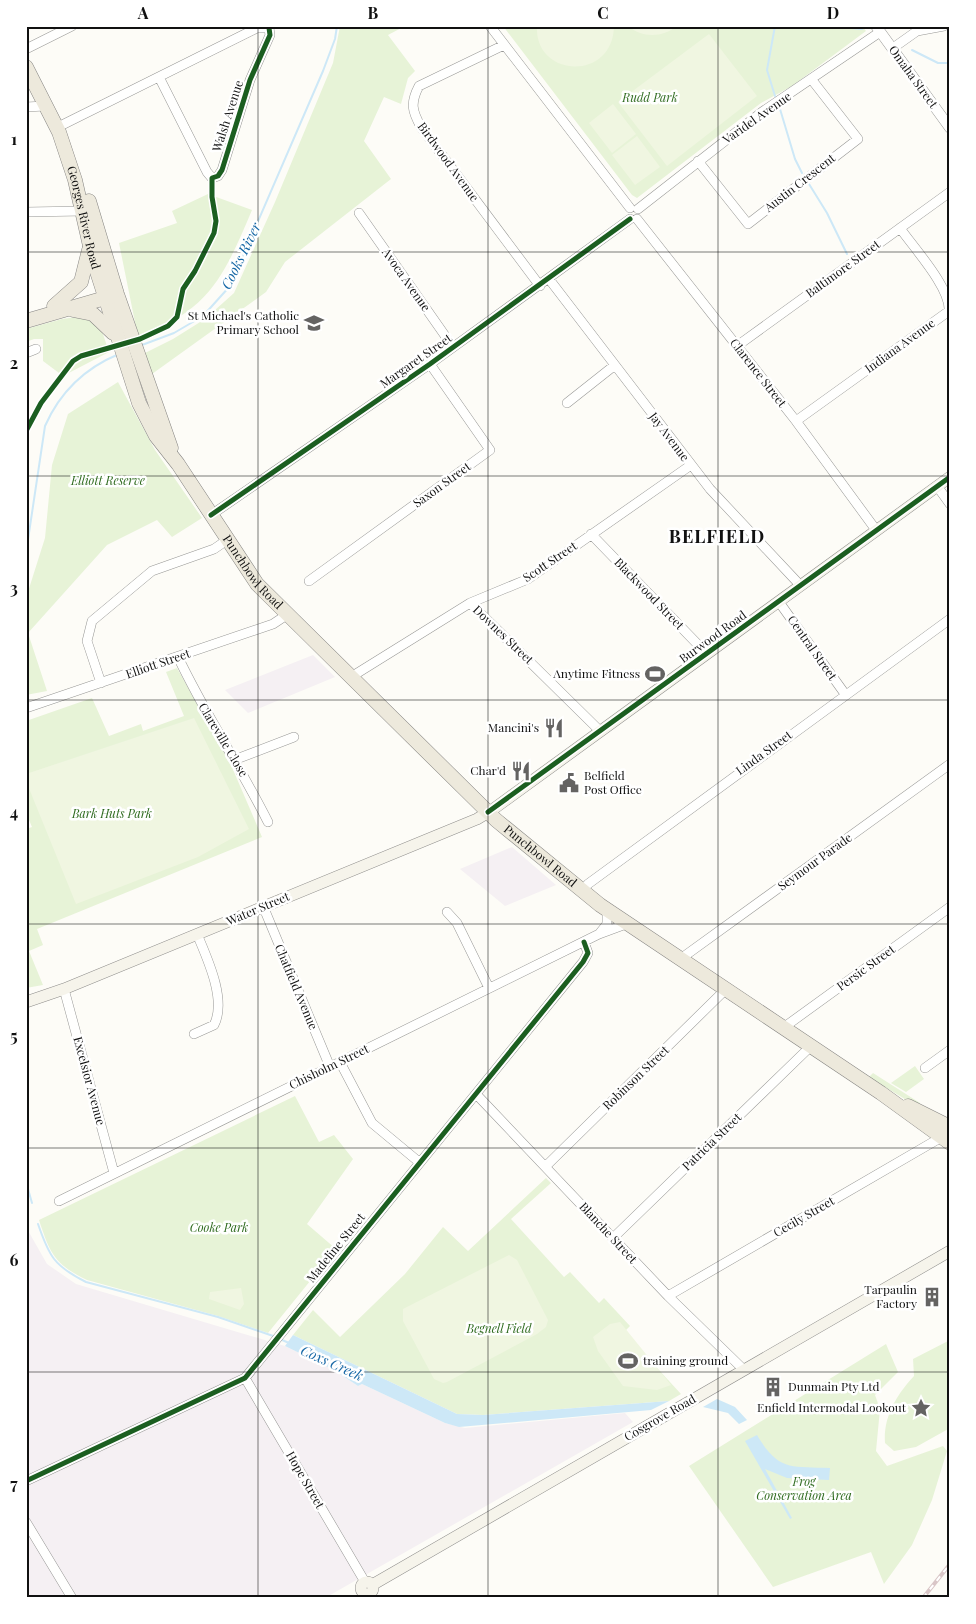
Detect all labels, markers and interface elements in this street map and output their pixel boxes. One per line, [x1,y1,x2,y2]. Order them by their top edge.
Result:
text: A [137,2,149,23]
text: B [368,2,379,23]
text: C [597,2,609,23]
text: D [827,2,839,23]
street label: Omaha Street [886,42,942,112]
street label: Walsh Avenue [208,78,246,154]
street label: Varidel Avenue [718,88,794,147]
park label: Rudd Park [621,89,678,105]
street label: Birdwood Avenue [415,119,483,204]
text: 1 [11,128,17,149]
street label: Austin Crescent [760,149,839,215]
street label: Georges River Road [64,164,105,271]
water label: Cooks River [216,218,265,292]
street label: Baltimore Street [802,235,883,301]
street label: Avoca Avenue [379,244,435,314]
place label: St Michael's Catholic Primary School [188,307,300,337]
school or university icon: St Michael's Catholic Primary School [303,312,325,334]
street label: Indiana Avenue [861,314,938,376]
street label: Margaret Street [376,329,455,391]
street label: Clarence Street [727,335,791,411]
text: 2 [10,352,18,373]
street label: Jay Avenue [646,408,693,464]
street label: Saxon Street [409,457,474,510]
park label: Elliott Reserve [70,472,145,488]
district label: BELFIELD [669,524,765,548]
street label: Punchbowl Road [220,531,287,612]
street label: Scott Street [519,537,580,585]
street label: Blackwood Street [611,554,689,633]
text: 3 [10,577,18,598]
street label: Downes Street [470,601,538,668]
street label: Burwood Road [676,606,749,666]
street label: Central Street [785,612,842,684]
street label: Elliott Street [123,644,193,682]
sports icon: Anytime Fitness [644,663,666,685]
place label: Anytime Fitness [552,665,640,681]
street label: Clareville Close [195,700,252,779]
restaurant icon: Mancini's [543,717,565,739]
place label: Mancini's [488,719,539,735]
street label: Linda Street [732,726,795,778]
restaurant icon: Char'd [510,760,532,782]
place label: Char'd [470,762,506,778]
place label: Belfield Post Office [584,767,642,797]
public building icon: Belfield Post Office [558,772,580,794]
text: 4 [10,801,18,822]
park label: Bark Huts Park [71,805,152,821]
street label: Punchbowl Road [501,821,581,890]
street label: Seymour Parade [774,829,855,894]
street label: Water Street [223,887,292,929]
street label: Persic Street [833,940,898,994]
street label: Chatfield Avenue [272,941,322,1032]
text: 5 [10,1025,18,1046]
street label: Excelsior Avenue [70,1035,110,1127]
street label: Chisholm Street [286,1040,372,1092]
street label: Robinson Street [599,1041,672,1113]
street label: Patricia Street [678,1108,745,1174]
street label: Cecily Street [770,1192,838,1240]
street label: Blanche Street [576,1198,642,1267]
street label: Madeline Street [302,1209,369,1285]
park label: Cooke Park [190,1219,248,1235]
text: 6 [10,1249,19,1270]
place label: Tarpaulin Factory [864,1281,917,1311]
building icon: Tarpaulin Factory [921,1286,943,1308]
park label: Begnell Field [466,1320,532,1336]
water label: Coxs Creek [298,1340,367,1385]
sports icon: training ground [617,1350,639,1372]
place label: training ground [643,1352,728,1368]
building icon: Dunmain Pty Ltd [762,1376,784,1398]
place label: Dunmain Pty Ltd [788,1378,879,1394]
street label: Cosgrove Road [621,1390,698,1444]
place icon: Enfield Intermodal Lookout [910,1397,932,1419]
place label: Enfield Intermodal Lookout [757,1399,907,1415]
street label: Hope Street [283,1448,329,1512]
text: 7 [10,1473,18,1494]
park label: Frog Conservation Area [756,1473,852,1503]

